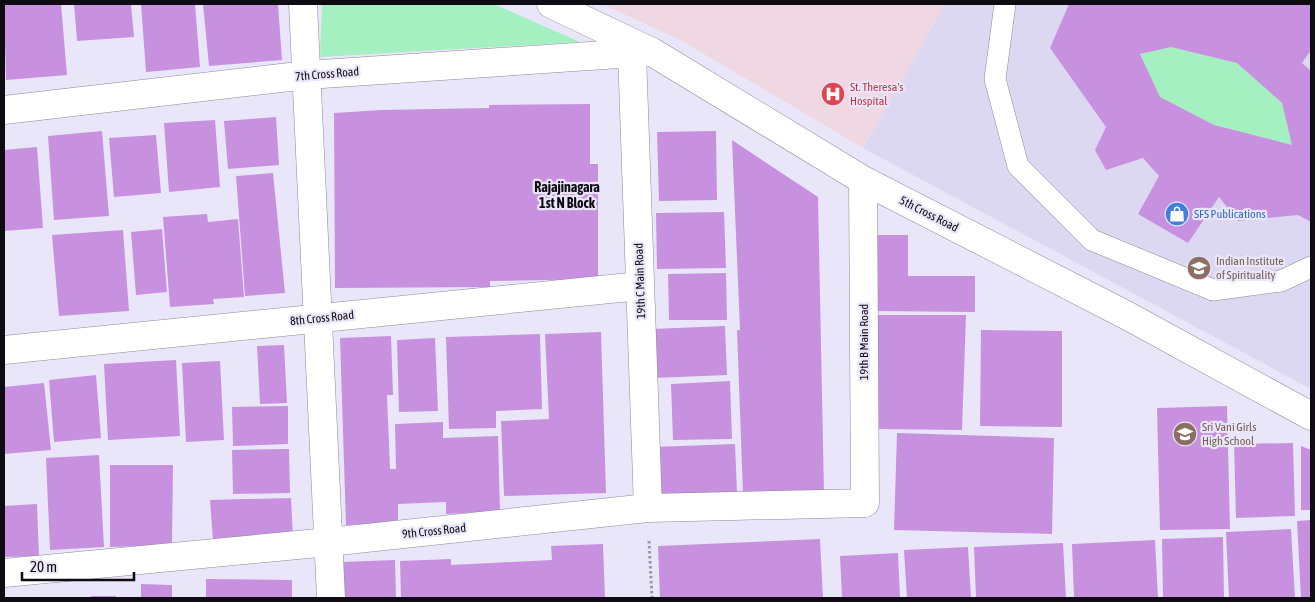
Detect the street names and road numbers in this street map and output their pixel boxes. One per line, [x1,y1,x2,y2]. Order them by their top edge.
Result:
street label: 7th Cross Road [294,64,360,84]
street label: 5th Cross Road [897,193,961,235]
street label: 19th C Main Road [632,243,648,319]
street label: 19th B Main Road [857,304,871,380]
street label: 8th Cross Road [289,308,355,328]
street label: 9th Cross Road [401,521,467,541]

